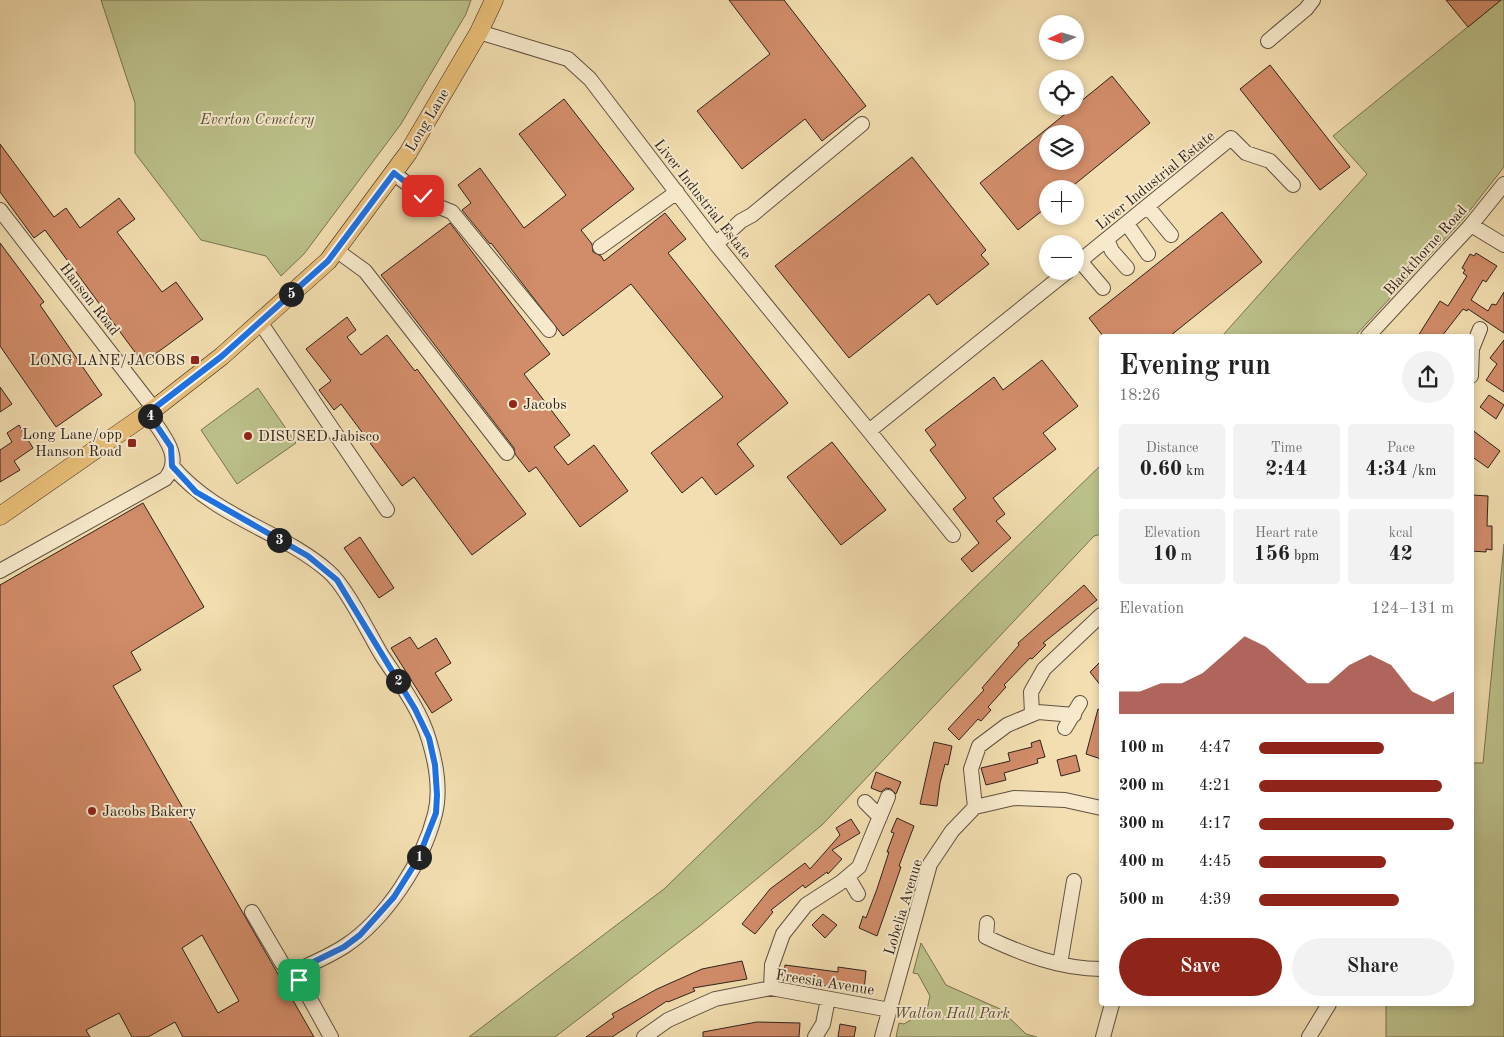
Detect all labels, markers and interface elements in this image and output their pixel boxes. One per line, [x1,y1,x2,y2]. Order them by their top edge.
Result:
north arrow [1039,15,1084,60]
map controls [1039,15,1084,280]
button: locate [1039,70,1084,115]
street label: Long Lane [404,87,453,155]
park label: Everton Cemetery [199,113,314,128]
button: layers [1039,125,1084,170]
street label: Liver Industrial Estate [1094,129,1218,233]
street label: Liver Industrial Estate [650,137,753,263]
pin [402,175,444,217]
button: + [1039,180,1084,225]
icon: check [409,182,437,210]
street label: Blackthorne Road [1382,203,1471,299]
button: − [1039,235,1084,280]
street label: Hanson Road [56,261,122,339]
pin: 5 [278,282,304,306]
text: 5 [287,287,296,301]
button: share [1402,351,1454,403]
text: Evening run [1119,353,1271,381]
place label: LONG LANE/JACOBS [30,354,185,369]
marker: LONG LANE/JACOBS [189,354,201,366]
text: 18:26 [1119,388,1161,404]
marker: Jacobs [507,398,519,410]
place label: Jacobs [523,398,567,413]
pin: 4 [138,404,162,428]
text: 4 [146,409,155,423]
place label: Long Lane/opp Hanson Road [22,428,122,460]
marker: DISUSED Jabisco [242,430,254,442]
place label: DISUSED Jabisco [258,430,380,445]
marker: Long Lane/opp Hanson Road [126,437,138,449]
text: Distance [1146,441,1199,455]
text: Time [1271,441,1302,455]
text: Pace [1387,441,1415,455]
text: 0.60 [1140,459,1182,480]
text: 2:44 [1265,459,1308,480]
text: 4:34 [1365,459,1408,480]
text: km [1182,464,1205,478]
text: /km [1408,464,1436,478]
text: Elevation [1144,526,1201,540]
text: Heart rate [1255,526,1318,540]
text: kcal [1389,526,1413,540]
pin: 3 [266,528,292,552]
text: 3 [275,533,284,547]
text: 10 [1152,544,1177,565]
text: 156 [1253,544,1290,565]
text: 42 [1389,544,1413,565]
text: m [1177,549,1192,563]
text: bpm [1290,549,1320,563]
text: Elevation [1119,601,1184,617]
text: 124–131 m [1371,601,1454,617]
pin: 2 [386,668,410,694]
text: 2 [394,674,403,688]
text: 100 m [1119,740,1164,756]
text: 4:47 [1199,740,1231,756]
text: 200 m [1119,778,1164,794]
text: 4:21 [1199,778,1231,794]
marker: Jacobs Bakery [86,805,98,817]
place label: Jacobs Bakery [102,805,196,820]
text: 300 m [1119,816,1164,832]
text: 4:17 [1199,816,1231,832]
pin: 1 [406,844,432,870]
text: 1 [415,850,424,864]
text: 400 m [1119,854,1164,870]
text: 4:45 [1199,854,1231,870]
street label: Lobelia Avenue [883,858,926,957]
text: 500 m [1119,892,1164,908]
text: 4:39 [1199,892,1231,908]
button: Save [1119,938,1282,996]
button: Share [1292,938,1454,996]
pin [278,959,320,1001]
icon: arrive [285,966,313,994]
street label: Freesia Avenue [774,968,875,999]
park label: Walton Hall Park [894,1007,1010,1022]

